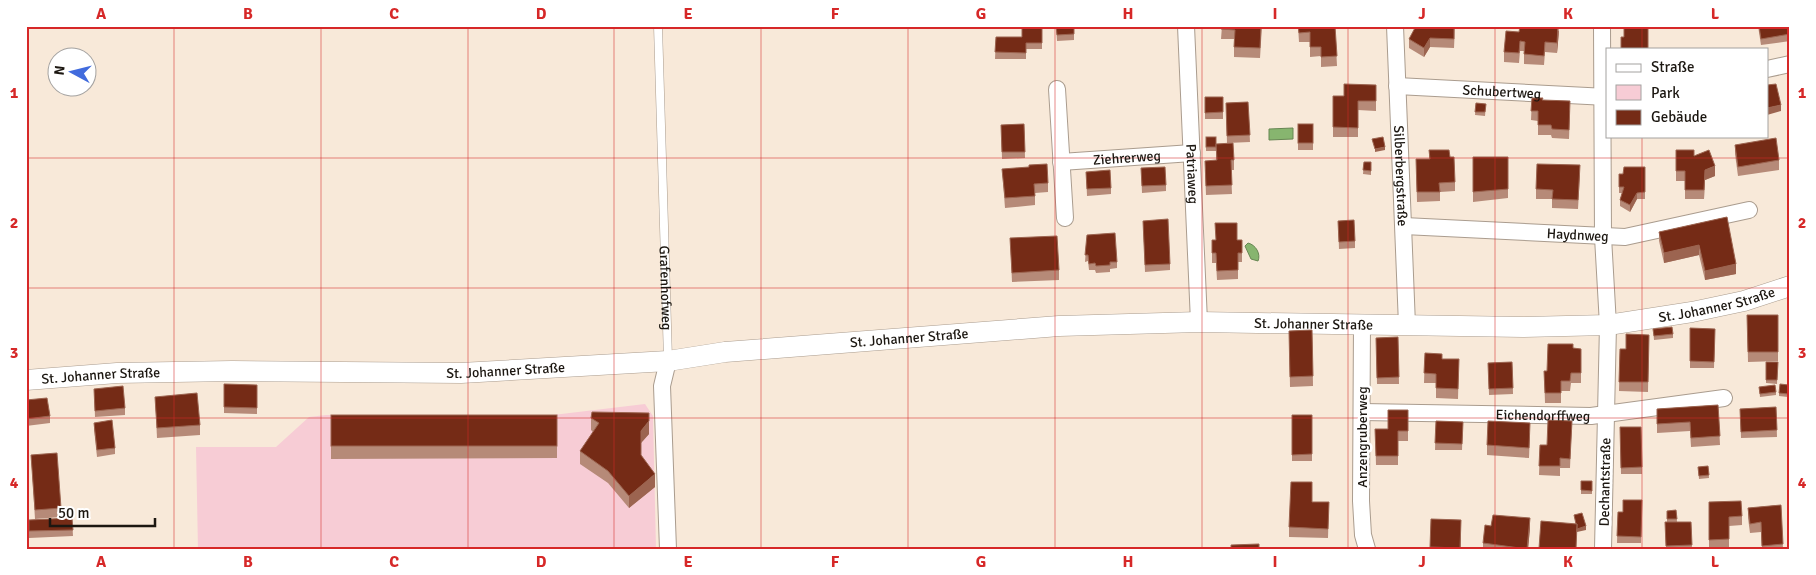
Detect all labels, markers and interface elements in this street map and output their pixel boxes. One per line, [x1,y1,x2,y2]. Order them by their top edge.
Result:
text: A [96,4,107,24]
text: B [243,4,253,24]
text: C [389,4,399,24]
text: D [536,4,547,24]
text: E [683,4,693,24]
text: F [831,4,840,24]
text: G [976,4,986,24]
text: H [1123,4,1133,24]
text: I [1272,4,1278,24]
text: J [1418,4,1426,24]
text: K [1563,4,1573,24]
text: L [1711,4,1720,24]
north arrow [48,48,98,98]
legend [1606,48,1768,138]
text: Straße [1651,58,1695,76]
text: N [51,65,69,76]
street label: Schubertweg [1462,81,1542,102]
text: 1 [10,83,19,103]
text: 1 [1798,83,1807,103]
text: Park [1651,84,1680,102]
text: Gebäude [1651,108,1707,126]
street label: Silberbergstraße [1390,125,1412,227]
street label: Patriaweg [1183,144,1202,204]
street label: Ziehrerweg [1092,147,1161,168]
text: 2 [10,213,18,233]
text: 2 [1798,213,1806,233]
street label: Haydnweg [1546,225,1609,245]
street label: Grafenhofweg [656,245,676,330]
street label: St. Johanner Straße [1657,283,1777,326]
street label: St. Johanner Straße [1254,314,1373,333]
street label: St. Johanner Straße [849,325,969,351]
text: 3 [10,343,18,363]
text: 3 [1798,343,1806,363]
street label: St. Johanner Straße [446,358,566,382]
street label: St. Johanner Straße [41,364,160,387]
street label: Anzengruberweg [1354,386,1371,488]
street label: Eichendorffweg [1495,406,1590,424]
street label: Dechantstraße [1596,437,1614,527]
text: 4 [10,473,19,493]
text: 4 [1798,473,1807,493]
scale bar [50,495,155,527]
text: 50 m [58,504,89,522]
text: A [96,552,107,572]
text: B [243,552,253,572]
text: C [389,552,399,572]
text: D [536,552,547,572]
text: E [683,552,693,572]
text: F [831,552,840,572]
text: G [976,552,986,572]
text: H [1123,552,1133,572]
text: I [1272,552,1278,572]
text: J [1418,552,1426,572]
text: K [1563,552,1573,572]
text: L [1711,552,1720,572]

